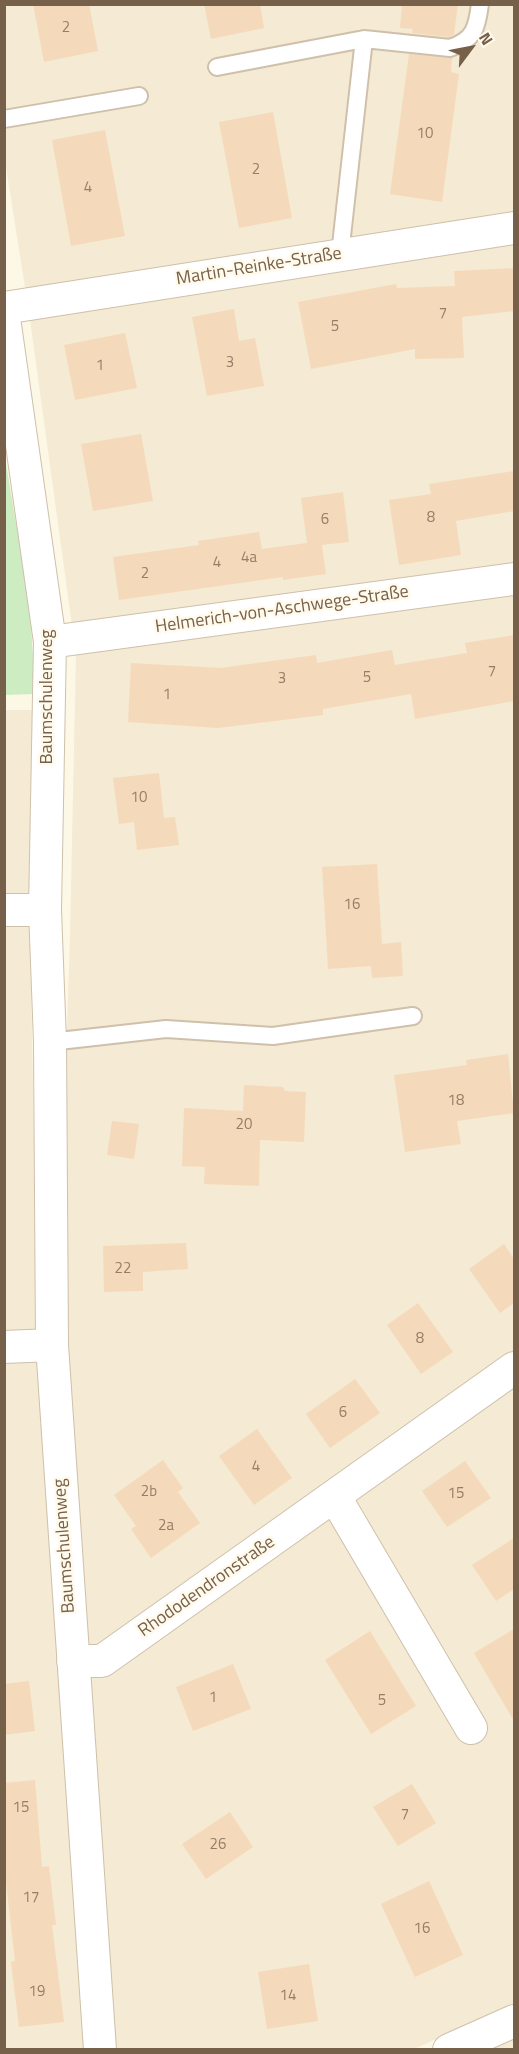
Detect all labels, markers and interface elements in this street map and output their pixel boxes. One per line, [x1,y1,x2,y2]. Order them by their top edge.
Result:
north arrow [441,18,501,78]
house number: 2 [62,19,70,37]
text: N [473,27,499,50]
house number: 10 [417,125,433,143]
house number: 2 [252,161,260,179]
house number: 4 [84,179,92,197]
street label: Martin-Reinke-Straße [175,243,343,291]
house number: 7 [439,305,447,323]
house number: 5 [331,318,339,336]
house number: 3 [226,354,234,372]
house number: 1 [96,357,104,375]
house number: 8 [427,509,435,527]
house number: 6 [321,511,329,529]
house number: 4a [241,549,257,567]
house number: 4 [213,554,221,572]
house number: 2 [141,565,149,583]
street label: Helmerich-von-Aschwege-Straße [154,582,410,638]
street label: Baumschulenweg [37,630,59,764]
house number: 7 [488,663,496,681]
house number: 5 [363,669,371,687]
house number: 3 [278,670,286,688]
house number: 1 [163,686,171,704]
house number: 10 [131,789,147,807]
house number: 16 [344,896,360,914]
house number: 18 [448,1092,464,1110]
house number: 20 [236,1116,252,1134]
house number: 22 [115,1260,131,1278]
house number: 8 [416,1330,424,1348]
house number: 6 [339,1404,347,1422]
house number: 4 [252,1458,260,1476]
street label: Baumschulenweg [50,1478,80,1614]
house number: 2b [141,1483,157,1501]
house number: 15 [448,1485,464,1503]
house number: 2a [158,1517,174,1535]
street label: Rhododendronstraße [135,1532,279,1642]
house number: 1 [209,1689,217,1707]
house number: 5 [378,1692,386,1710]
house number: 15 [13,1799,29,1817]
house number: 7 [401,1806,409,1824]
house number: 26 [210,1836,226,1854]
house number: 17 [23,1889,39,1907]
house number: 16 [414,1920,430,1938]
house number: 19 [29,1983,45,2001]
house number: 14 [280,1987,296,2005]

